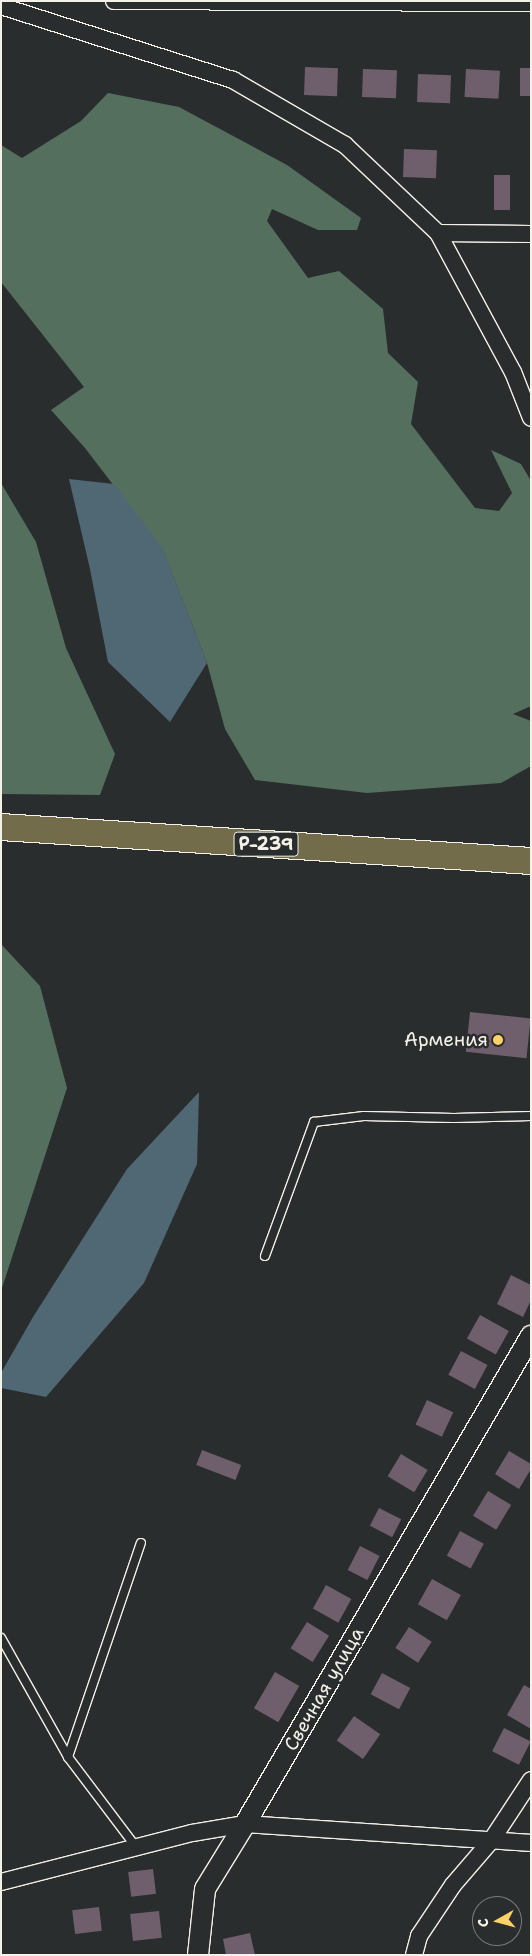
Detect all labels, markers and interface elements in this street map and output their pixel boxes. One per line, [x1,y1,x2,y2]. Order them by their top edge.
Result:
road number: Р-239 [234,829,298,860]
place label: Армения [404,1029,488,1051]
marker: Армения [492,1034,504,1046]
street label: Свечная улица [279,1623,369,1755]
north arrow [472,1896,522,1946]
text: С [474,1917,493,1928]

